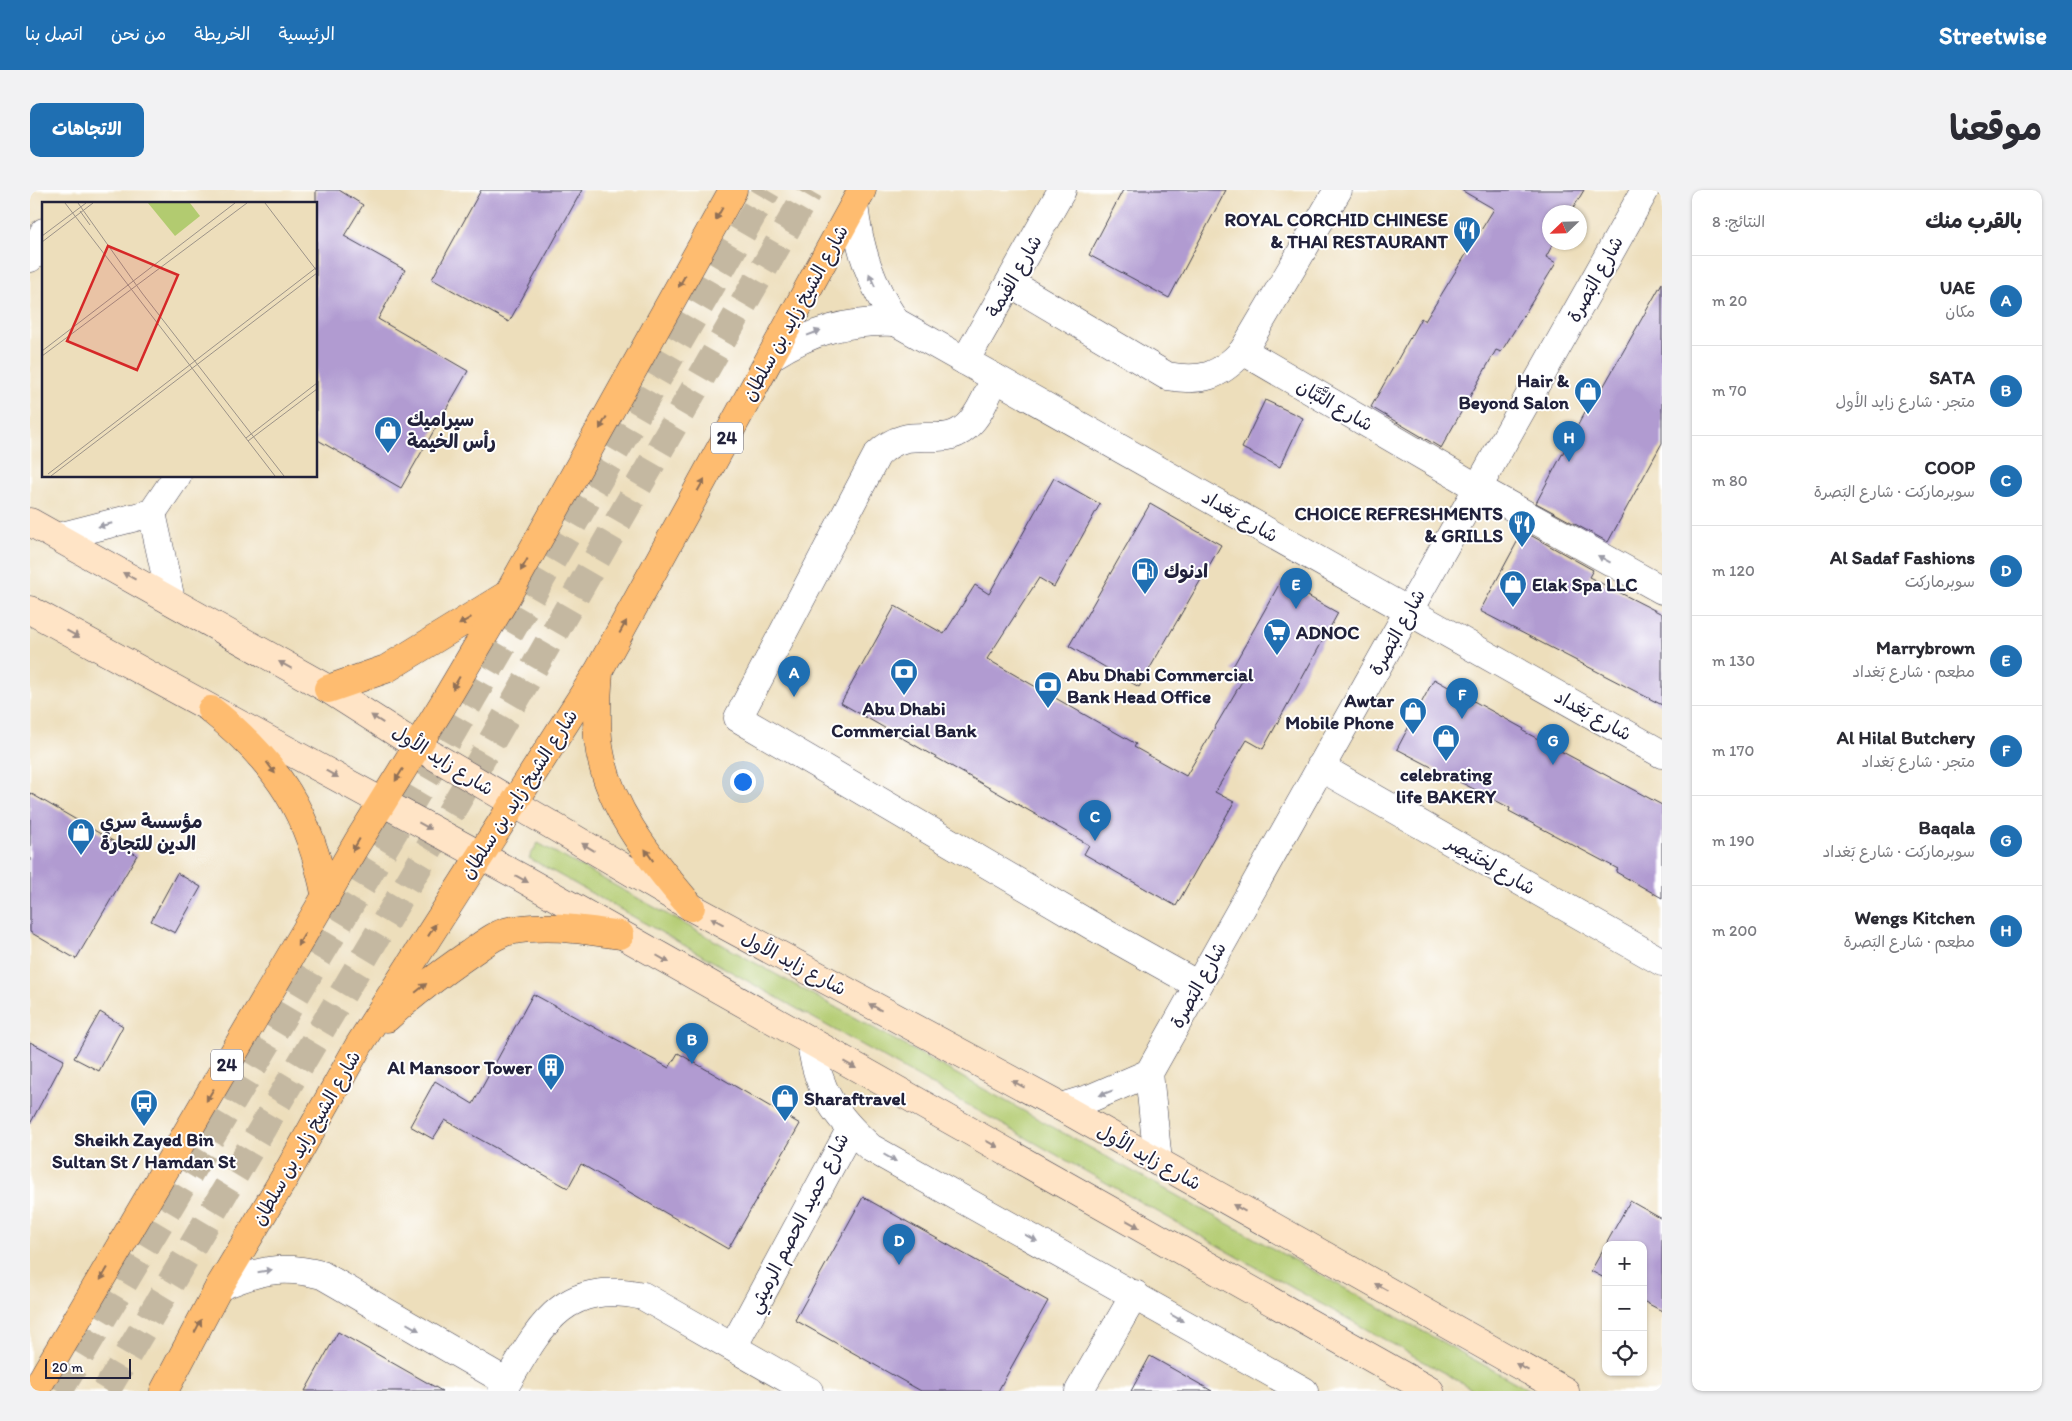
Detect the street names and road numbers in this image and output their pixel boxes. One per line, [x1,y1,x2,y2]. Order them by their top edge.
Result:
street label: شارع الشيخ زايد بن سلطان [737,221,855,406]
street label: شارع الفَيمة [981,231,1049,322]
street label: شارع البَصرة [1562,232,1630,327]
street label: شارع التَّبَّان [1292,372,1378,438]
road number: 24 [711,422,743,454]
street label: شارع بَغداد [1197,485,1282,549]
street label: شارع البَصرة [1364,585,1432,680]
street label: شارع بَغداد [1550,684,1636,747]
street label: شارع الشيخ زايد بن سلطان [455,705,584,884]
street label: شارع زايد الأول [387,719,498,802]
street label: شارع لِخنَيصِر [1440,829,1539,901]
street label: شارع زايد الأول [737,925,851,1002]
street label: شارع البَصرة [1165,938,1233,1033]
street label: شارع الشيخ زايد بن سلطان [247,1047,367,1230]
road number: 24 [211,1050,243,1080]
street label: شارع زايد الأول [1092,1118,1205,1197]
street label: شارع حميد الحصم الرميثي [742,1129,858,1319]

